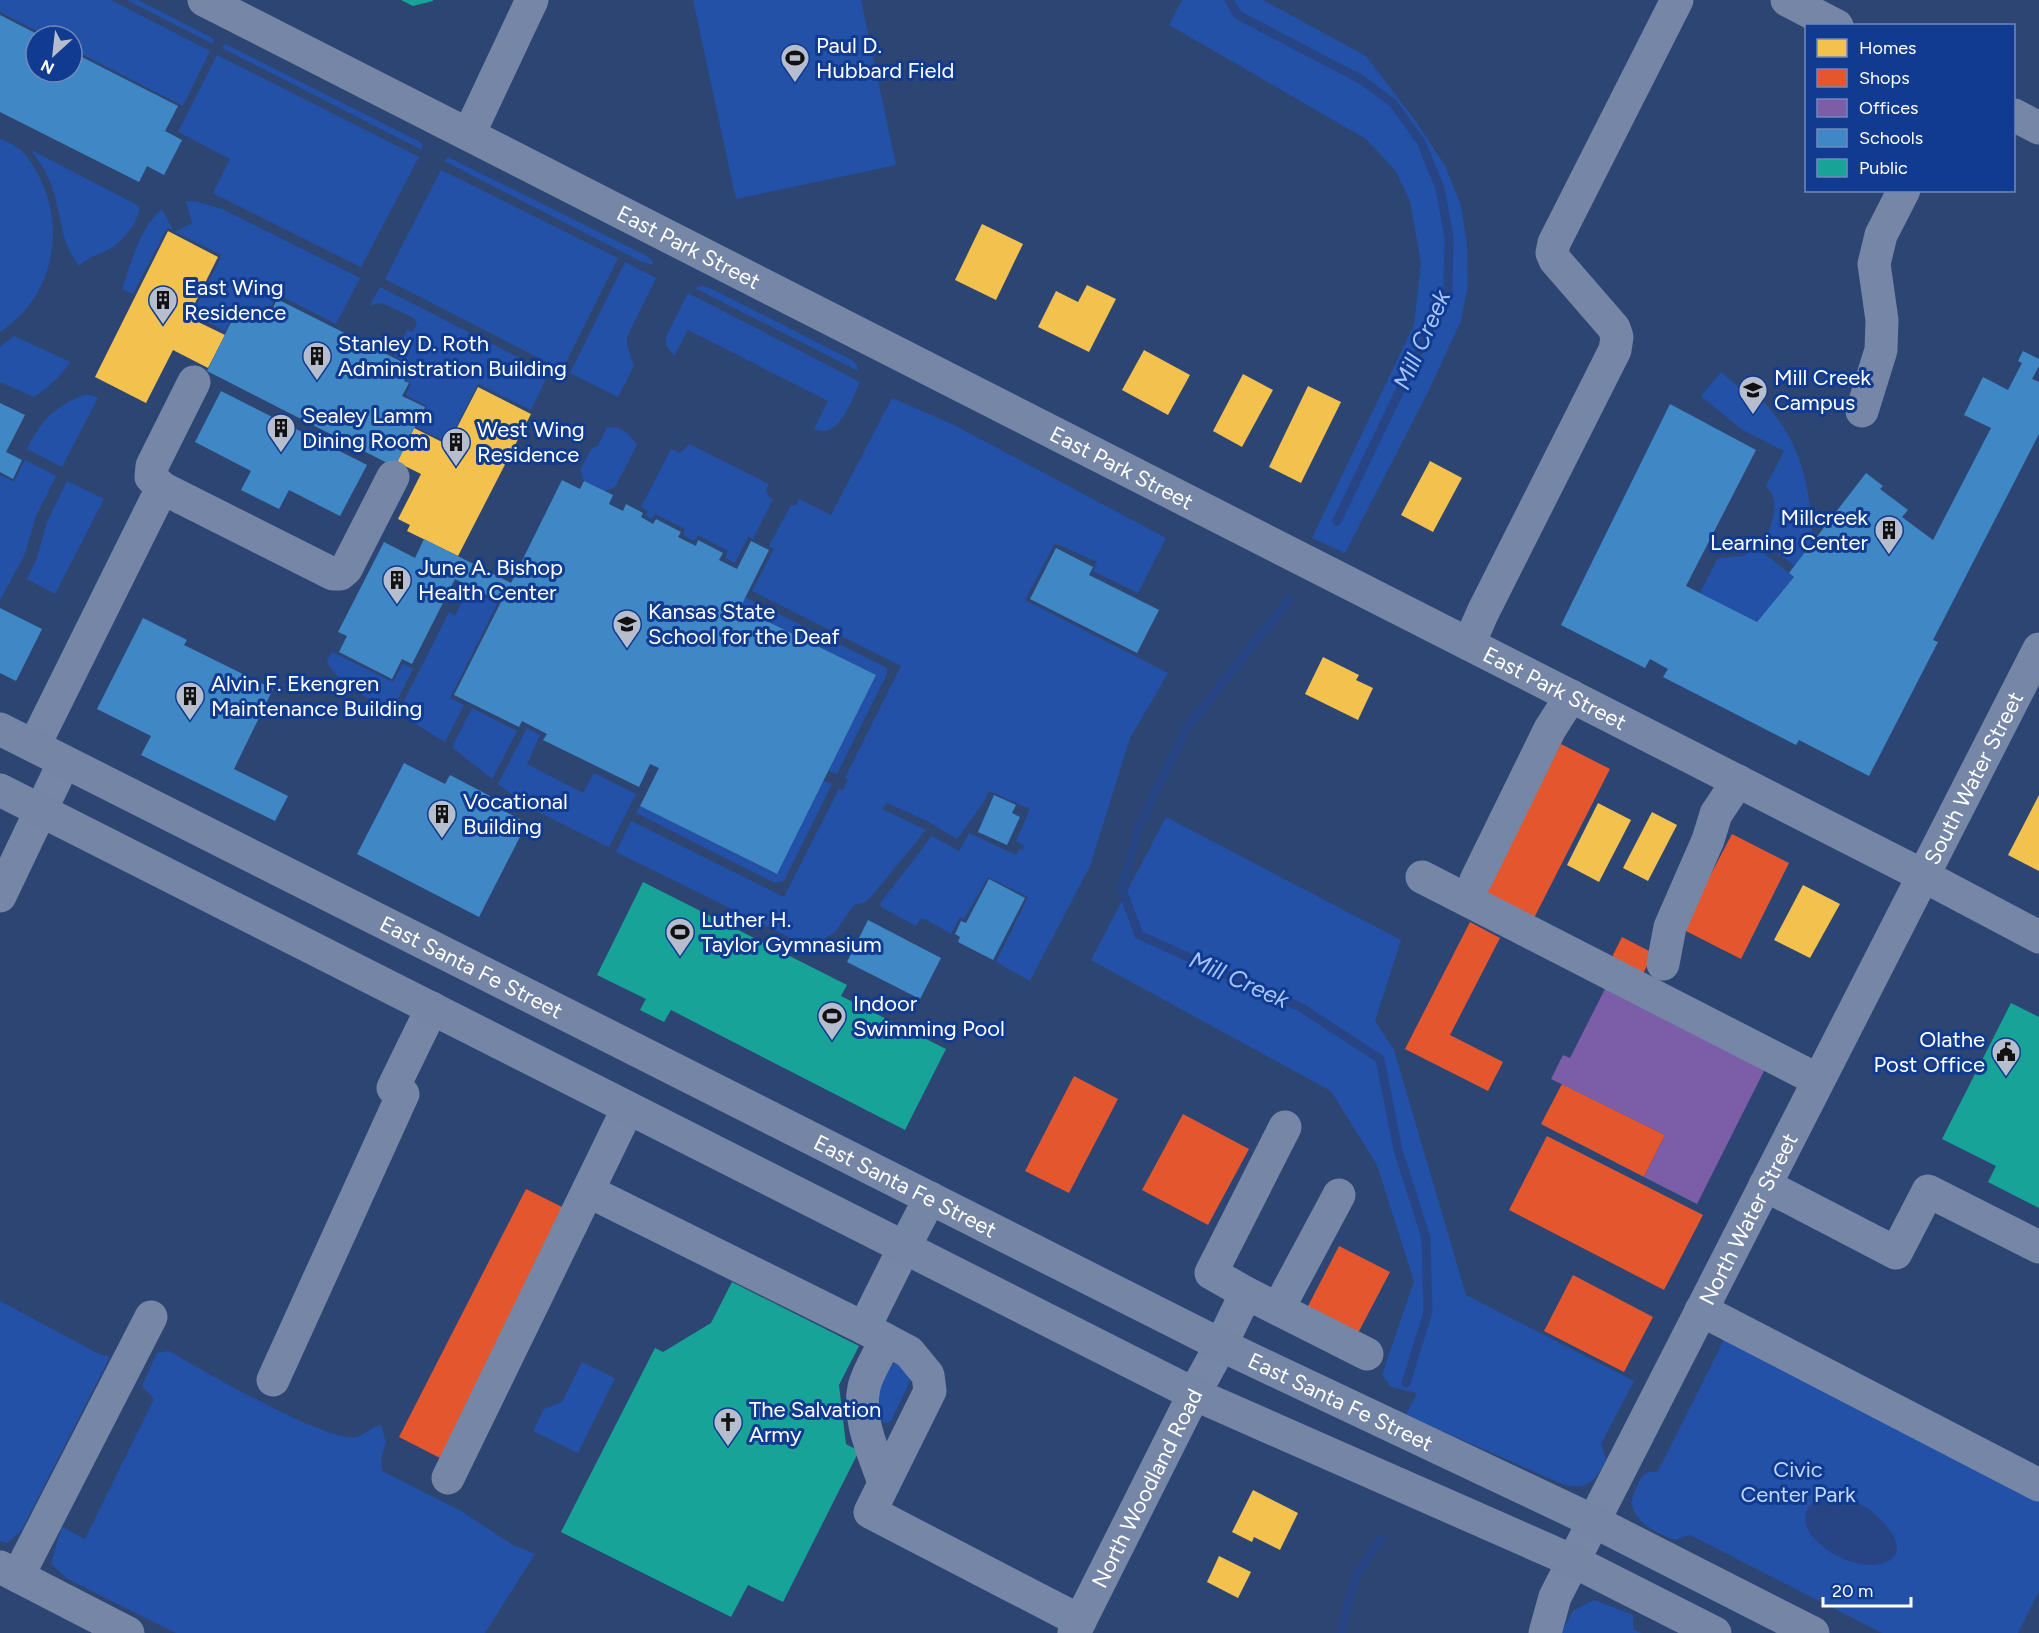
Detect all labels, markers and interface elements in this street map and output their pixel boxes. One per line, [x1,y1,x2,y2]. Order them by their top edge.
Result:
north arrow [24,24,84,84]
legend [1805,24,2015,192]
place label: Paul D. Hubbard Field [816,32,954,84]
text: Homes [1859,37,1917,59]
sports icon: Paul D. Hubbard Field [779,42,811,84]
text: N [38,56,57,78]
text: Shops [1859,67,1910,89]
text: Offices [1859,97,1918,119]
text: Schools [1859,127,1923,149]
text: Public [1859,157,1908,179]
street label: East Park Street [612,200,765,295]
place label: East Wing Residence [184,274,286,326]
building icon: East Wing Residence [147,284,179,326]
water label: Mill Creek [1387,284,1457,394]
place label: Stanley D. Roth Administration Building [338,330,567,382]
building icon: Stanley D. Roth Administration Building [301,340,333,382]
place label: Mill Creek Campus [1774,364,1871,416]
school or university icon: Mill Creek Campus [1737,374,1769,416]
place label: Sealey Lamm Dining Room [302,402,432,454]
building icon: Sealey Lamm Dining Room [265,412,297,454]
place label: West Wing Residence [477,416,585,468]
street label: East Park Street [1045,420,1198,516]
building icon: West Wing Residence [440,426,472,468]
place label: Millcreek Learning Center [1710,504,1869,556]
building icon: Millcreek Learning Center [1873,514,1905,556]
place label: June A. Bishop Health Center [418,554,563,606]
building icon: June A. Bishop Health Center [381,564,413,606]
place label: Kansas State School for the Deaf [648,598,841,650]
school or university icon: Kansas State School for the Deaf [611,608,643,650]
street label: East Park Street [1478,641,1631,736]
place label: Alvin F. Ekengren Maintenance Building [211,670,422,722]
building icon: Alvin F. Ekengren Maintenance Building [174,680,206,722]
street label: South Water Street [1918,687,2029,869]
place label: Vocational Building [463,788,568,840]
building icon: Vocational Building [426,798,458,840]
place label: Luther H. Taylor Gymnasium [701,906,882,958]
street label: East Santa Fe Street [375,910,567,1025]
sports icon: Luther H. Taylor Gymnasium [664,916,696,958]
water label: Mill Creek [1185,945,1295,1015]
place label: Indoor Swimming Pool [853,990,1005,1042]
sports icon: Indoor Swimming Pool [816,1000,848,1042]
place label: Olathe Post Office [1873,1026,1985,1078]
public building icon: Olathe Post Office [1990,1036,2022,1078]
street label: North Water Street [1693,1128,1804,1310]
street label: East Santa Fe Street [809,1129,1001,1244]
street label: East Santa Fe Street [1244,1347,1437,1457]
street label: North Woodland Road [1086,1384,1208,1593]
place label: The Salvation Army [749,1396,881,1448]
church icon: The Salvation Army [712,1406,744,1448]
park label: Civic Center Park [1740,1456,1856,1508]
scale bar [1823,1570,1912,1608]
text: 20 m [1832,1580,1873,1602]

